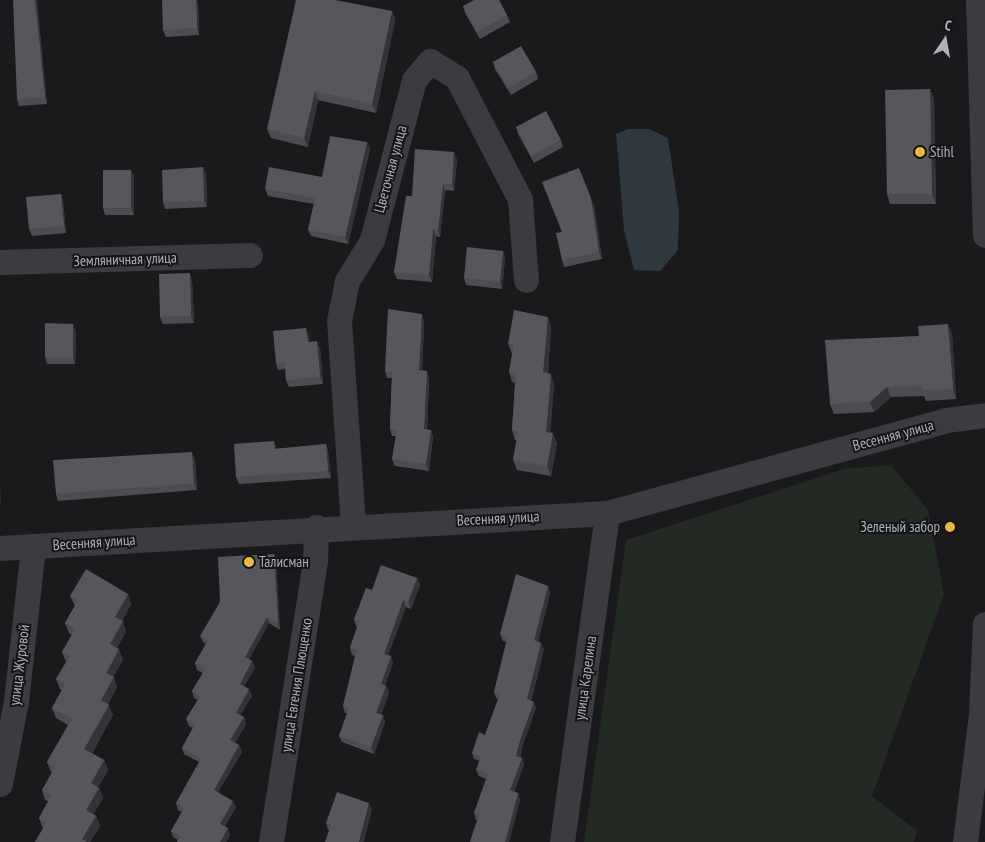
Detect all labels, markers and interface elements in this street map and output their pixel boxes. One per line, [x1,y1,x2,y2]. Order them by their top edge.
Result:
north arrow [920,15,970,65]
text: С [943,16,953,35]
street label: Цветочная улица [370,123,410,215]
place label: Stihl [930,143,954,161]
marker: Stihl [914,146,926,158]
street label: Земляничная улица [73,248,177,270]
street label: Весенняя улица [851,416,935,454]
street label: Весенняя улица [456,507,540,529]
place label: Зеленый забор [860,518,940,536]
marker: Зеленый забор [944,521,956,533]
street label: Весенняя улица [52,530,136,554]
place label: Талисман [259,553,309,571]
marker: Талисман [243,556,255,568]
street label: улица Евгения Плющенко [276,617,316,753]
street label: улица Журовой [5,623,33,707]
street label: улица Карелина [570,635,600,721]

